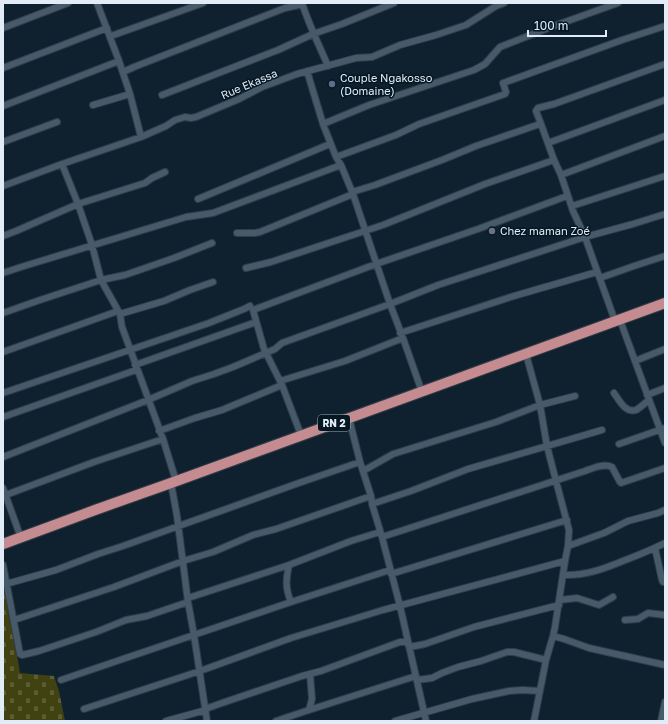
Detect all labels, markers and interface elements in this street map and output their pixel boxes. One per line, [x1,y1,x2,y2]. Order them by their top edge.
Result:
scale bar [528,12,606,38]
text: 100 m [534,18,568,33]
street label: Rue Ekassa [219,66,279,101]
place label: Couple Ngakosso (Domaine) [340,71,433,97]
marker: Couple Ngakosso (Domaine) [327,79,337,89]
place label: Chez maman Zoé [500,224,590,237]
marker: Chez maman Zoé [487,226,497,236]
road number: RN 2 [318,415,350,431]

